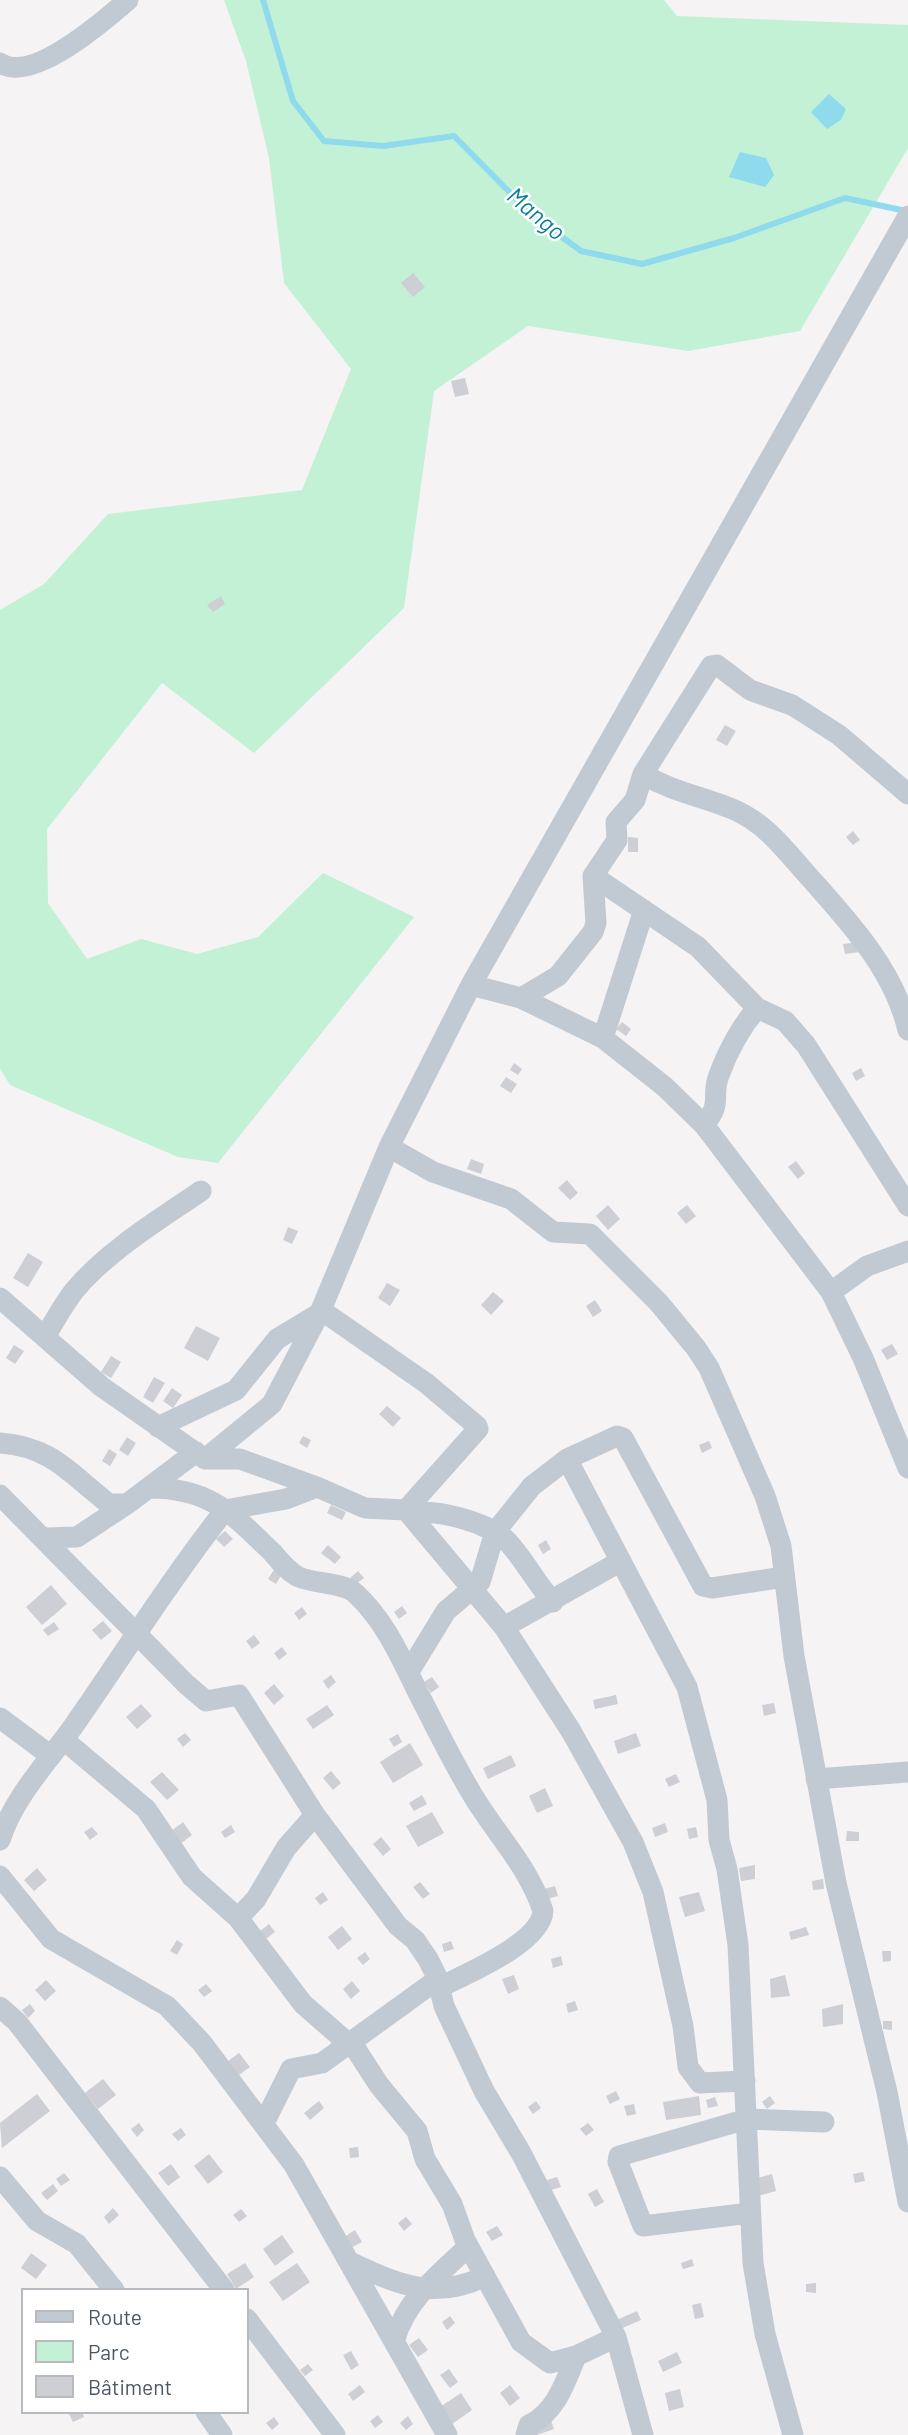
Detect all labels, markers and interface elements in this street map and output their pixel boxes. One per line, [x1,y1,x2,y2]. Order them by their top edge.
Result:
water label: Mango [501,181,571,247]
legend [21,2288,248,2414]
text: Route [88,2304,142,2329]
text: Parc [88,2339,130,2364]
text: Bâtiment [88,2374,172,2399]

